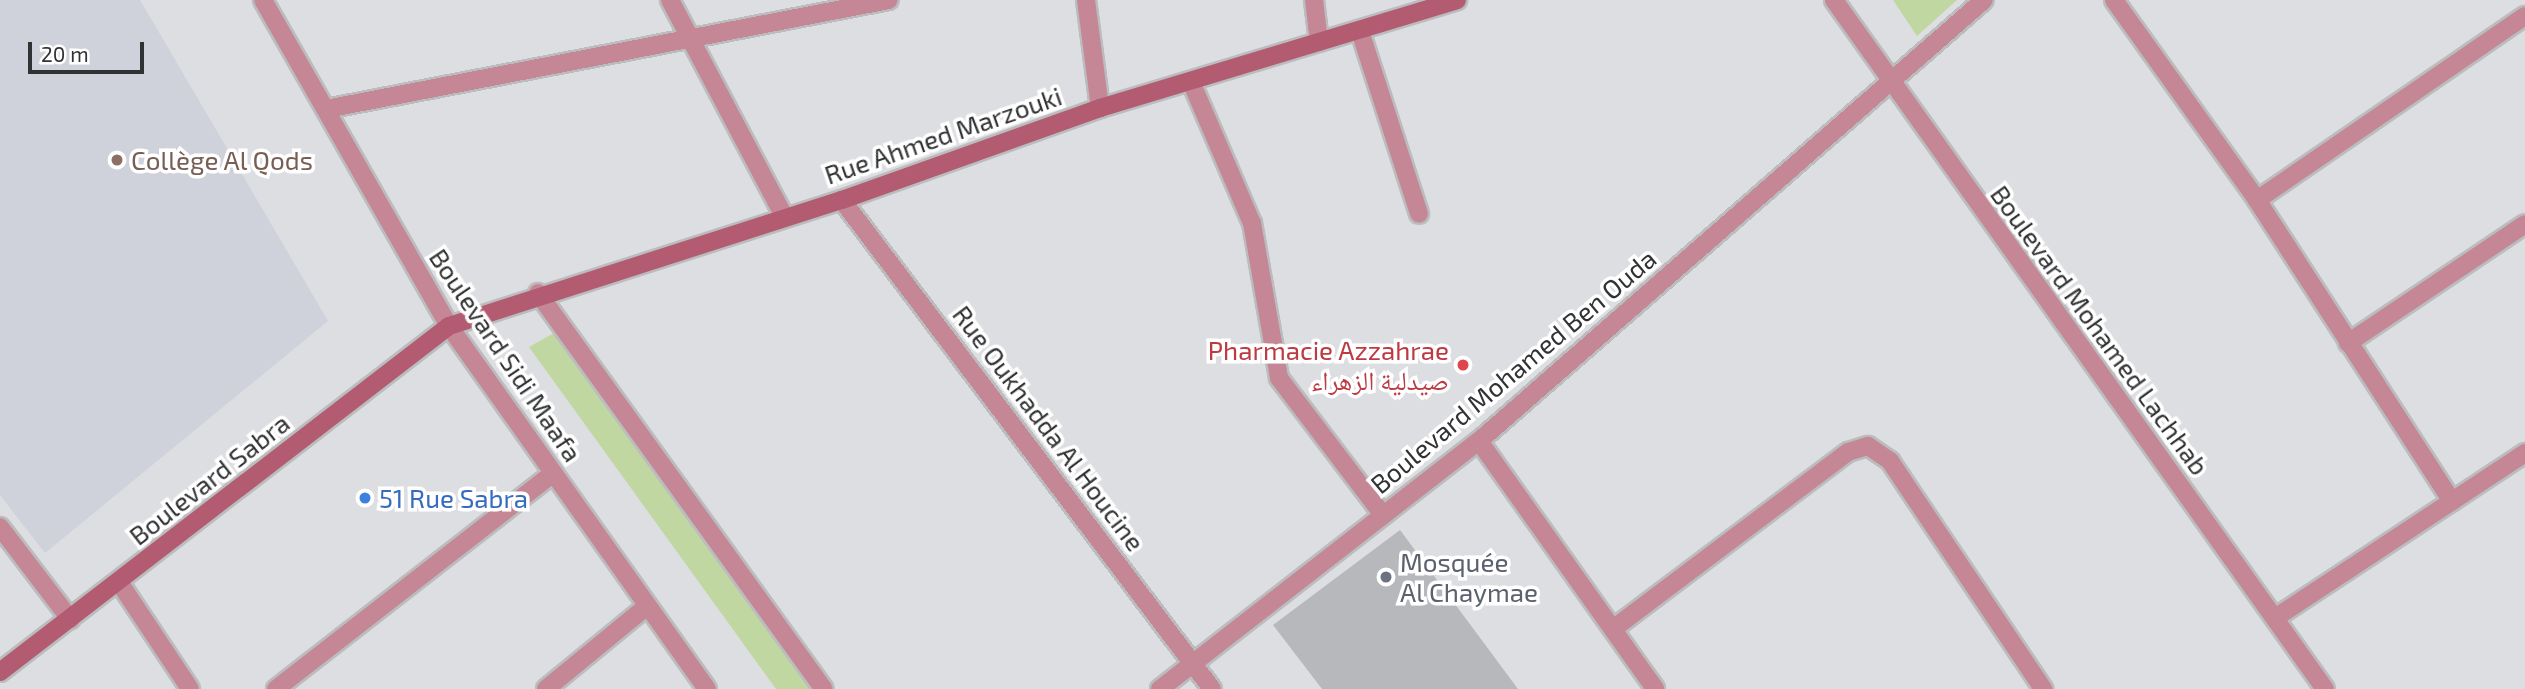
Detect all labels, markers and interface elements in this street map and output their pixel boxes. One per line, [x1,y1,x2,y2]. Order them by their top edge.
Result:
scale bar [32,28,147,72]
text: 20 m [41,41,89,66]
street label: Rue Ahmed Marzouki [820,80,1066,190]
place label: Collège Al Qods [131,144,314,176]
marker: Collège Al Qods [109,152,125,168]
street label: Boulevard Mohamed Lachhab [1984,179,2216,481]
street label: Boulevard Mohamed Ben Ouda [1364,242,1662,500]
street label: Boulevard Sidi Maafa [423,243,589,467]
street label: Rue Oukhadda Al Houcine [946,299,1152,557]
place label: Pharmacie Azzahrae صيدلية الزهراء [1207,334,1449,396]
marker: Pharmacie Azzahrae صيدلية الزهراء [1455,357,1471,373]
street label: Boulevard Sabra [123,407,295,551]
place label: 51 Rue Sabra [379,482,528,514]
marker: 51 Rue Sabra [357,490,373,506]
place label: Mosquée Al Chaymae [1400,546,1539,608]
marker: Mosquée Al Chaymae [1378,569,1394,585]

